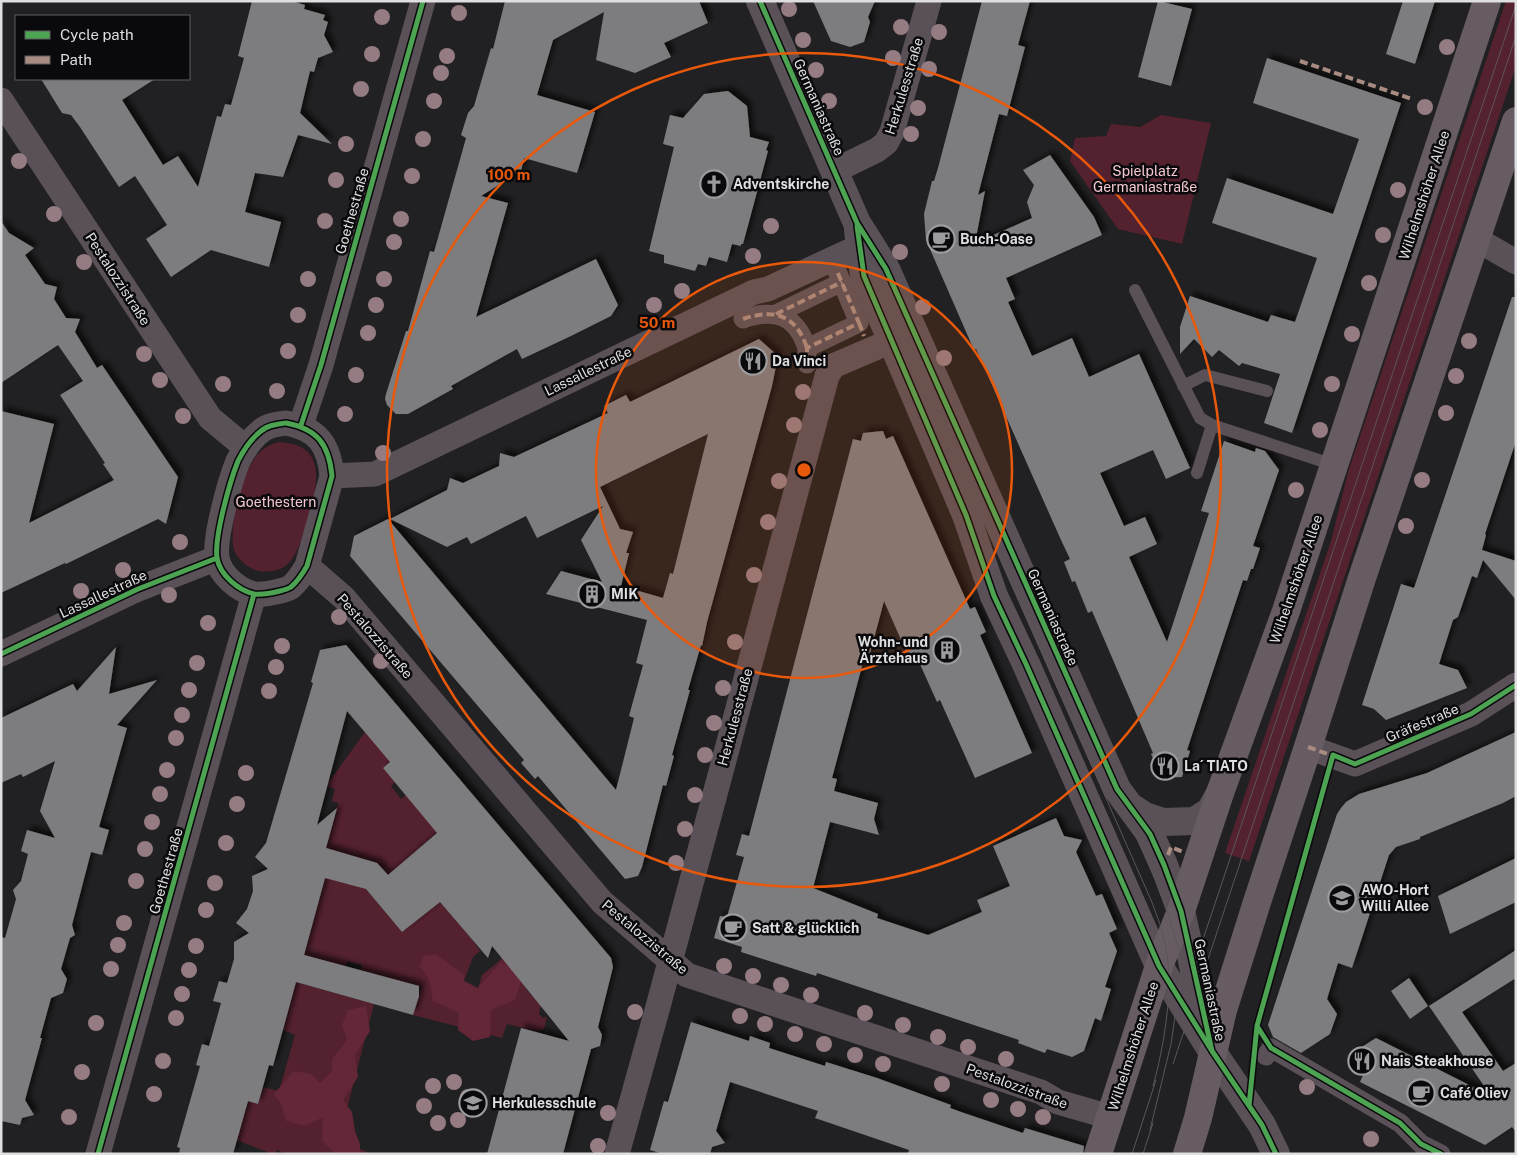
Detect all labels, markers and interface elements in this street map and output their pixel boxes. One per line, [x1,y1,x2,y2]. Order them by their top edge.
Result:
legend [15,15,190,80]
text: Cycle path [60,26,134,43]
street label: Herkulesstraße [882,36,926,136]
text: Path [60,51,92,68]
street label: Germaniastraße [790,56,848,158]
street label: Wilhelmshöher Allee [1396,128,1452,262]
park label: Spielplatz Germaniastraße [1093,163,1197,195]
street label: Goethestraße [332,166,372,256]
text: 100 m [488,166,530,183]
church icon: Adventskirche [699,169,729,199]
place label: Adventskirche [733,176,829,192]
cafe icon: Buch-Oase [926,224,956,254]
street label: Pestalozzistraße [82,230,154,328]
place label: Buch-Oase [960,231,1033,247]
text: 50 m [639,314,675,331]
street label: Lassallestraße [542,343,634,399]
restaurant icon: Da Vinci [738,346,768,376]
place label: Da Vinci [772,353,826,369]
centre of rings [795,461,813,479]
park label: Goethestern [236,494,316,510]
street label: Wilhelmshöher Allee [1266,513,1326,645]
street label: Germaniastraße [1024,566,1082,668]
street label: Lassallestraße [57,567,149,621]
building icon: MIK [577,579,607,609]
place label: MIK [611,586,638,602]
street label: Pestalozzistraße [334,590,416,682]
place label: Wohn- und Ärztehaus [858,634,928,666]
building icon: Wohn- und Ärztehaus [932,635,962,665]
street label: Herkulesstraße [714,666,756,768]
street label: Gräfestraße [1383,700,1461,746]
restaurant icon: La´ TIATO [1150,751,1180,781]
place label: La´ TIATO [1184,758,1248,774]
street label: Goethestraße [146,826,186,916]
place label: AWO-Hort Willi Allee [1361,882,1429,914]
school or university icon: AWO-Hort Willi Allee [1327,883,1357,913]
street label: Pestalozzistraße [599,896,691,978]
cafe icon: Satt & glücklich [718,913,748,943]
place label: Satt & glücklich [752,920,859,936]
street label: Germaniastraße [1191,937,1229,1043]
street label: Wilhelmshöher Allee [1105,979,1161,1113]
restaurant icon: Nais Steakhouse [1347,1046,1377,1076]
place label: Nais Steakhouse [1381,1053,1493,1069]
street label: Pestalozzistraße [964,1060,1070,1112]
cafe icon: Café Oliev [1406,1078,1436,1108]
place label: Café Oliev [1440,1085,1509,1101]
school or university icon: Herkulesschule [458,1088,488,1118]
place label: Herkulesschule [492,1095,596,1111]

